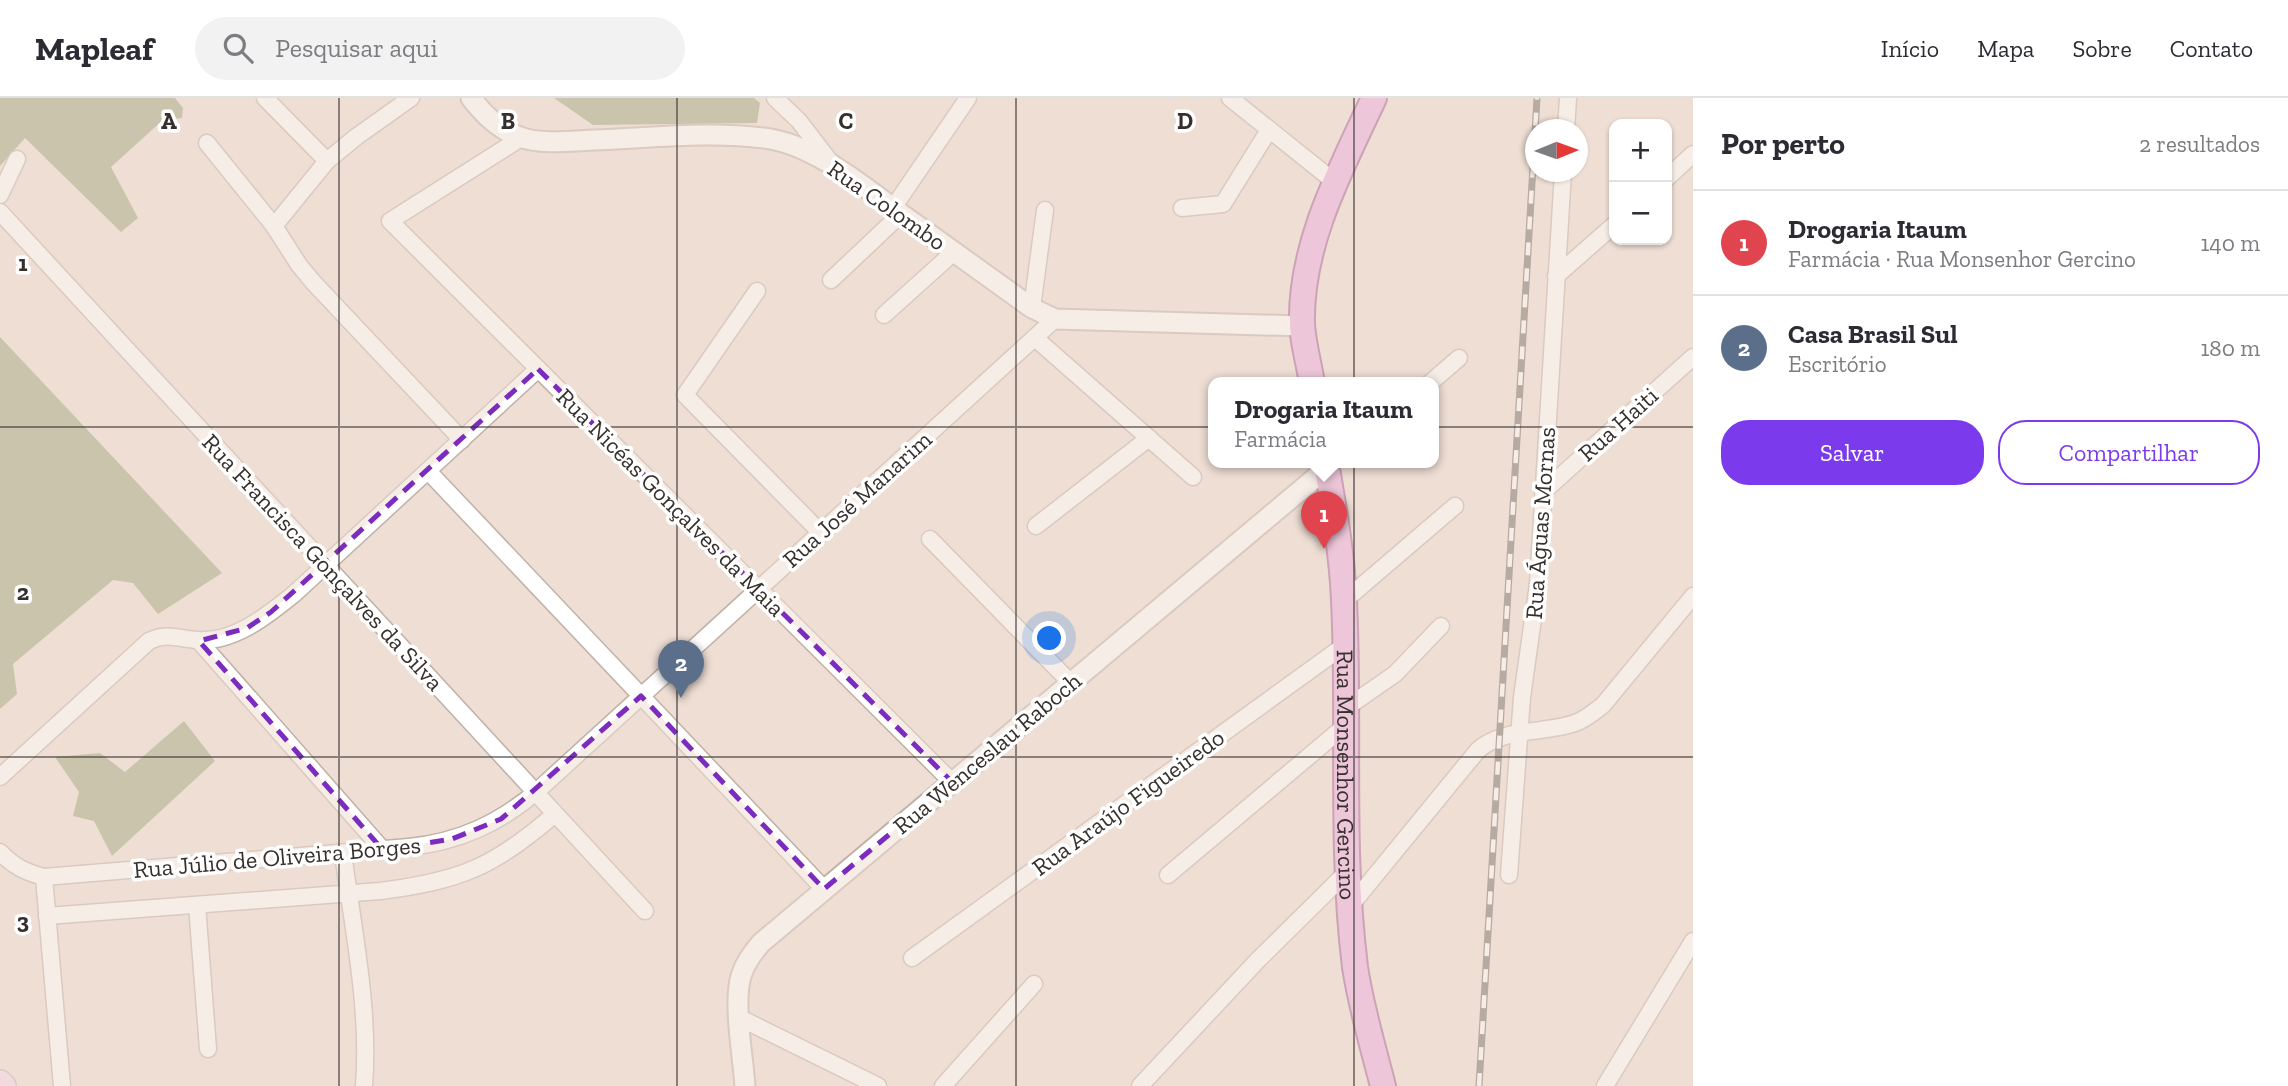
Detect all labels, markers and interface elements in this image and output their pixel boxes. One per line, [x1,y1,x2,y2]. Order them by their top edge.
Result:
search box [195,17,685,80]
text: Mapleaf [35,29,153,68]
icon: search [219,29,257,67]
text: Pesquisar aqui [275,32,438,64]
text: Início [1881,34,1939,63]
text: Mapa [1977,34,2034,63]
text: Sobre [2072,34,2132,63]
text: Contato [2170,34,2253,63]
text: A [161,107,177,135]
text: B [501,107,515,135]
text: C [839,107,853,135]
text: D [1177,107,1193,135]
north arrow [1525,119,1588,182]
map controls [1609,119,1672,245]
button: + [1609,119,1672,182]
text: Por perto [1721,126,1845,162]
text: 2 resultados [2139,130,2260,158]
street label: Rua Colombo [822,154,952,256]
button: − [1609,182,1672,245]
text: Drogaria Itaum [1788,213,1967,245]
text: 1 [1739,229,1749,257]
text: 140 m [2200,229,2260,257]
text: Farmácia · Rua Monsenhor Gercino [1788,245,2136,273]
text: 1 [18,249,28,277]
text: Casa Brasil Sul [1788,318,1958,350]
text: 2 [1738,334,1750,362]
text: 180 m [2200,334,2260,362]
text: Escritório [1788,350,1887,378]
popup [1208,377,1439,468]
street label: Rua Haiti [1572,381,1664,467]
street label: Rua Nicéas Gonçalves da Maia [551,382,791,622]
text: Drogaria Itaum [1234,393,1413,425]
button: Salvar [1721,420,1984,485]
button: Compartilhar [1998,420,2260,485]
street label: Rua José Manarim [777,424,938,573]
text: Farmácia [1234,425,1327,453]
street label: Rua Águas Mornas [1519,426,1561,620]
street label: Rua Francisca Gonçalves da Silva [196,428,450,697]
pin: 1 [1301,491,1347,549]
text: 2 [17,578,29,606]
your location [1032,621,1066,655]
pin: 2 [658,640,704,698]
street label: Rua Monsenhor Gercino [1331,649,1363,901]
street label: Rua Wenceslau Raboch [887,665,1087,840]
street label: Rua Araújo Figueiredo [1026,722,1230,882]
street label: Rua Júlio de Oliveira Borges [132,830,422,884]
text: 3 [17,907,29,935]

